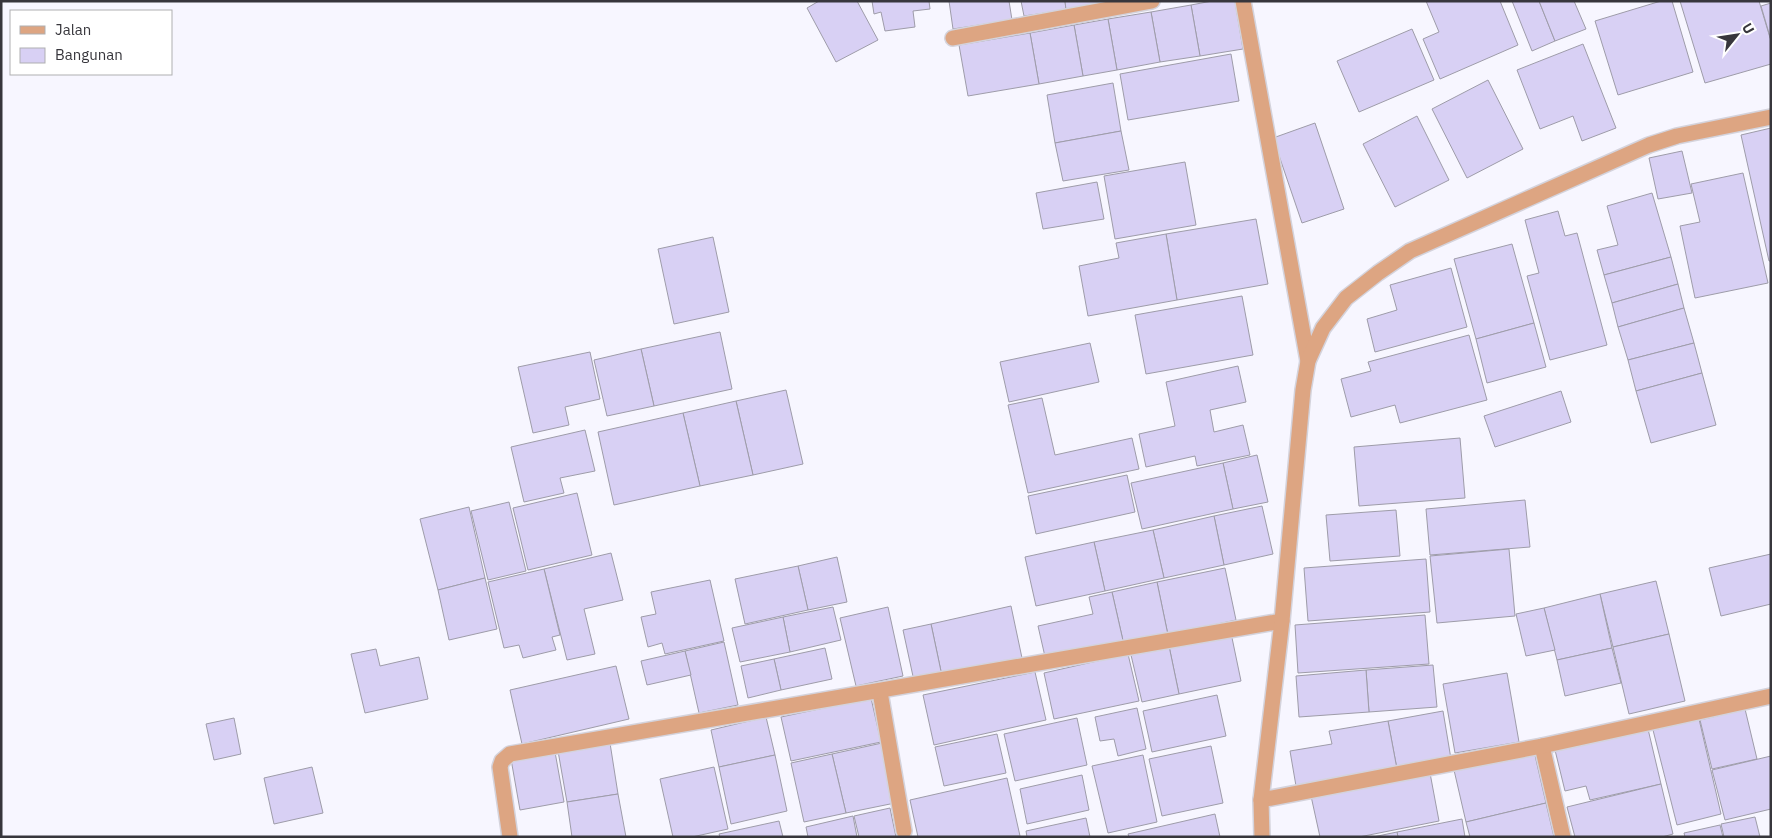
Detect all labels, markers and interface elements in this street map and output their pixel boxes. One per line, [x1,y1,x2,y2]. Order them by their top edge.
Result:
legend [10,10,172,75]
north arrow [1712,10,1762,60]
text: Jalan [55,20,91,39]
text: U [1738,20,1758,37]
text: Bangunan [55,45,123,64]

